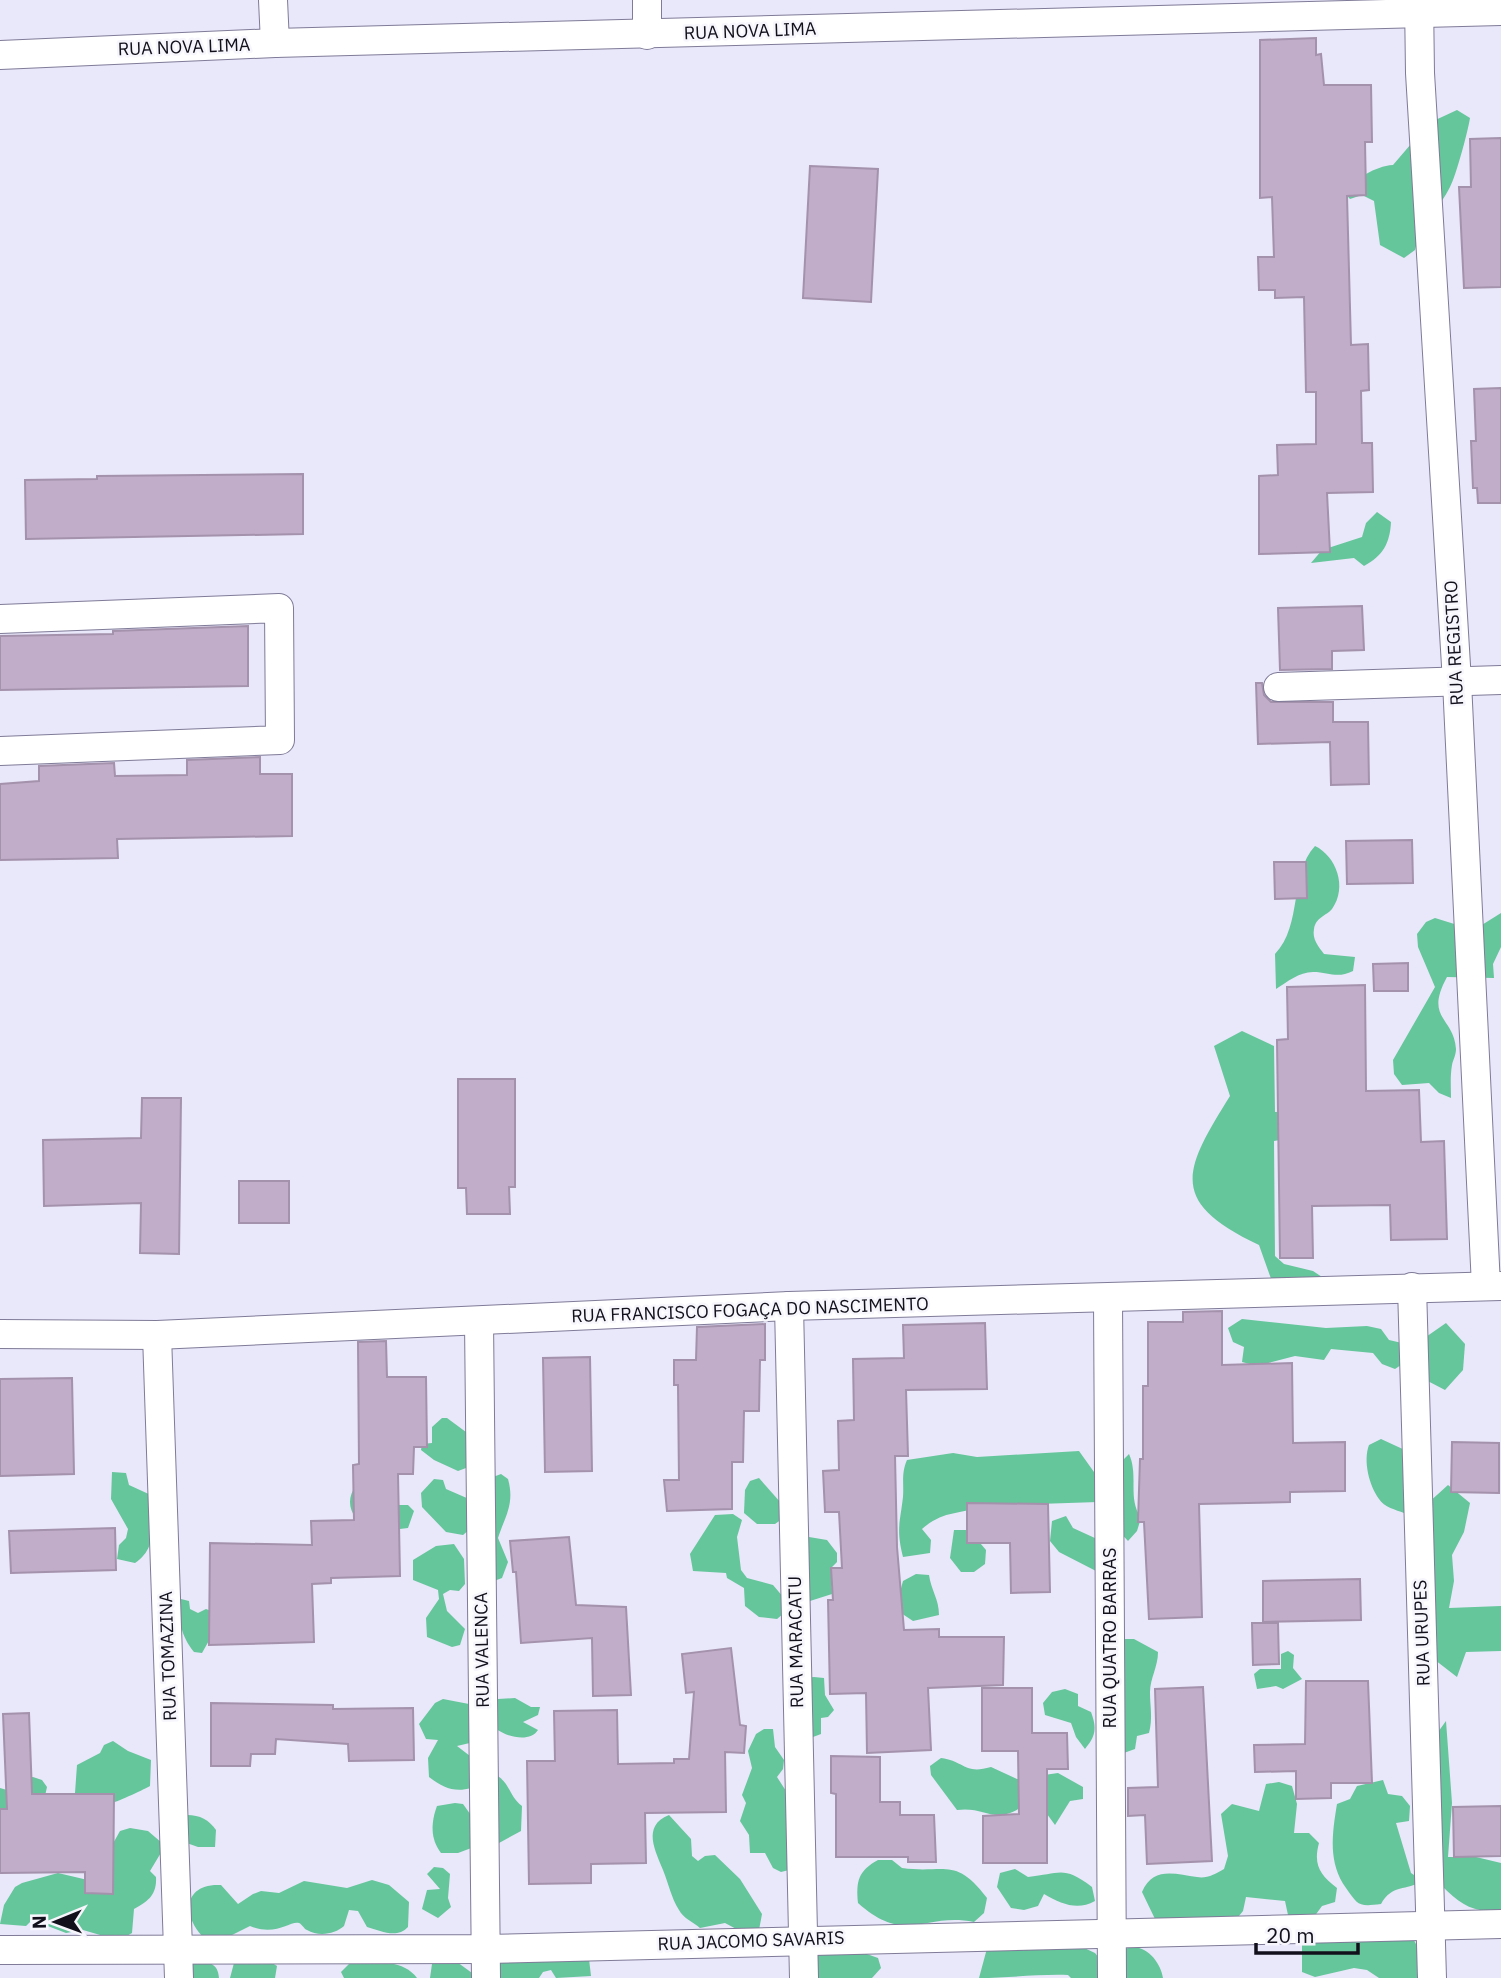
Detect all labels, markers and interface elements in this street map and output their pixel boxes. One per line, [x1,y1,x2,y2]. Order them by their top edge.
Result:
street label: RUA NOVA LIMA [683,17,817,44]
street label: RUA NOVA LIMA [117,33,251,60]
street label: RUA REGISTRO [1439,580,1468,706]
street label: RUA FRANCISCO FOGAÇA DO NASCIMENTO [571,1292,929,1327]
street label: RUA QUATRO BARRAS [1098,1548,1121,1728]
street label: RUA MARACATU [783,1576,808,1708]
street label: RUA URUPES [1408,1579,1435,1687]
street label: RUA TOMAZINA [154,1590,181,1721]
street label: RUA VALENCA [469,1591,494,1708]
north arrow [21,1887,91,1957]
scale bar [1256,1912,1358,1956]
text: N [27,1915,51,1929]
text: 20 m [1266,1921,1315,1949]
street label: RUA JACOMO SAVARIS [657,1926,845,1955]

